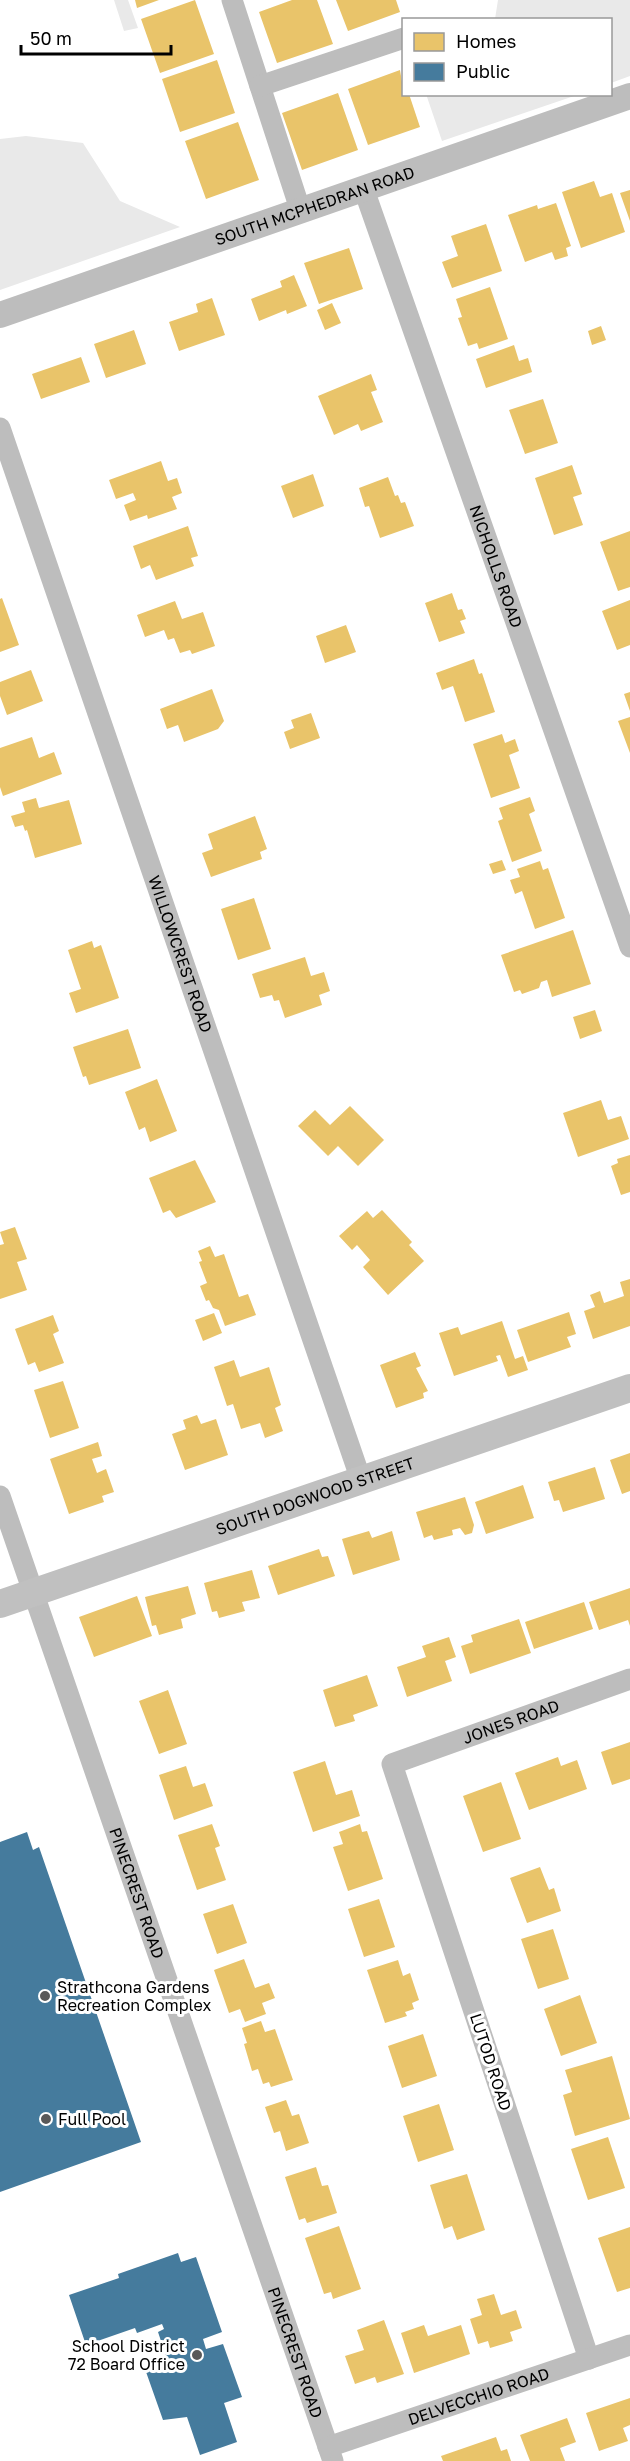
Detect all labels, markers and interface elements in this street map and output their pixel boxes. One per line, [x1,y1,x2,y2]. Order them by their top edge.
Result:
scale bar [21,18,171,56]
legend [402,18,612,96]
text: 50 m [30,27,72,49]
text: Homes [456,30,516,52]
text: Public [456,60,510,82]
street label: SOUTH MCPHEDRAN ROAD [212,162,417,250]
street label: NICHOLLS ROAD [465,502,527,630]
street label: WILLOWCREST ROAD [144,873,217,1035]
street label: SOUTH DOGWOOD STREET [213,1453,417,1539]
street label: JONES ROAD [460,1695,562,1748]
street label: PINECREST ROAD [105,1825,169,1961]
place label: Strathcona Gardens Recreation Complex [57,1977,211,2015]
marker: Strathcona Gardens Recreation Complex [38,1989,52,2003]
street label: LUTOD ROAD [466,2011,516,2113]
place label: Full Pool [58,2109,126,2129]
marker: Full Pool [39,2112,53,2126]
street label: PINECREST ROAD [264,2284,327,2421]
place label: School District 72 Board Office [68,2336,185,2374]
marker: School District 72 Board Office [190,2348,204,2362]
street label: DELVECCHIO ROAD [405,2363,552,2429]

